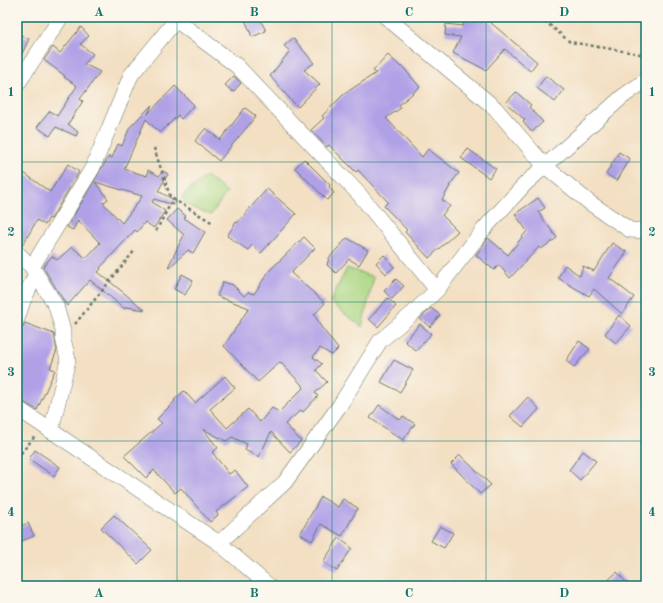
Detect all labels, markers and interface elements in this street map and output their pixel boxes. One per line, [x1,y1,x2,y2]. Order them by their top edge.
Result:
text: A [94,6,104,19]
text: B [249,6,259,19]
text: C [405,6,413,19]
text: D [559,6,569,19]
text: 1 [7,86,15,99]
text: 1 [648,86,656,99]
text: 2 [7,226,15,239]
text: 2 [648,226,656,239]
text: 3 [7,366,15,379]
text: 3 [648,366,656,379]
text: 4 [7,506,15,519]
text: 4 [648,506,656,519]
text: A [94,587,104,600]
text: B [249,587,259,600]
text: C [405,587,413,600]
text: D [559,587,569,600]

